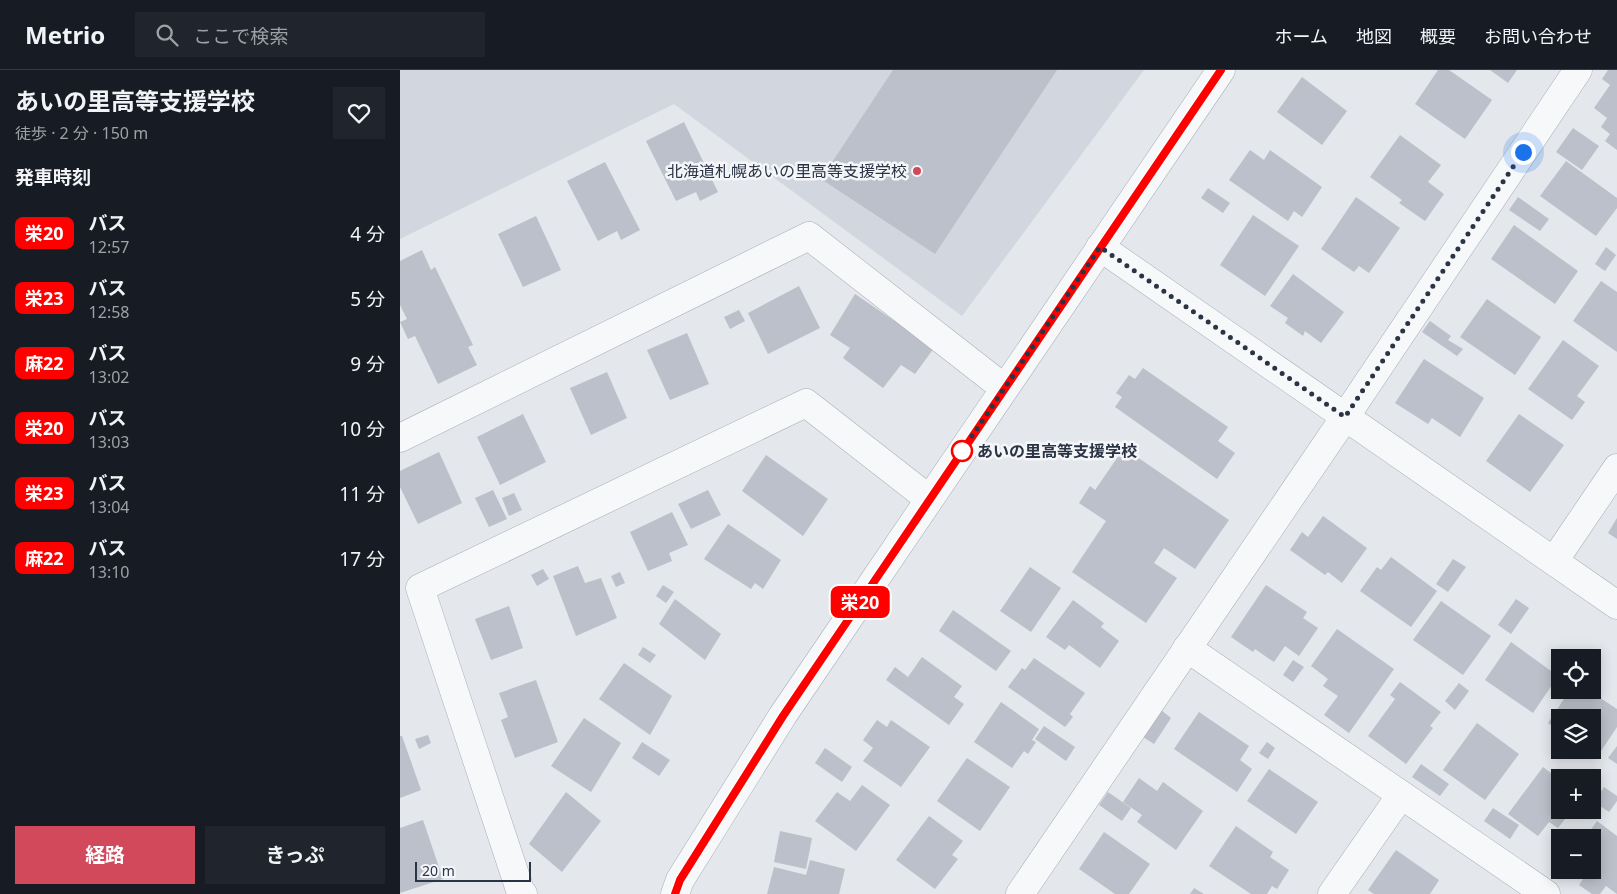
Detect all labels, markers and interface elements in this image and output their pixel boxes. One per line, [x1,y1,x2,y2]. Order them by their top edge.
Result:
search box [135,12,485,57]
text: Metrio [25,18,105,51]
icon: search [153,21,181,49]
text: ここで検索 [193,23,288,49]
text: ホーム [1275,24,1328,48]
text: 地図 [1356,24,1392,48]
text: 概要 [1420,24,1456,48]
text: お問い合わせ [1484,24,1592,48]
text: あいの里高等支援学校 [15,84,255,117]
button: heart [333,87,385,139]
text: 徒歩 · 2 分 · 150 m [15,122,148,144]
your location [1511,140,1536,165]
place label: 北海道札幌あいの里高等支援学校 [667,160,907,182]
text: 発車時刻 [15,164,91,190]
marker: 北海道札幌あいの里高等支援学校 [911,165,923,177]
text: バス [89,210,127,236]
text: 栄20 [25,221,64,245]
text: 4 分 [350,221,385,247]
text: 12:57 [89,236,130,258]
text: バス [89,275,127,301]
text: 栄23 [25,286,64,310]
text: 5 分 [350,286,385,312]
text: 12:58 [89,301,130,323]
text: バス [89,340,127,366]
text: 麻22 [25,351,64,375]
text: 9 分 [350,351,385,377]
text: 13:02 [89,366,130,388]
text: バス [89,405,127,431]
text: 栄20 [25,416,64,440]
text: 10 分 [339,416,385,442]
text: 13:03 [89,431,130,453]
marker: あいの里高等支援学校 [951,440,973,462]
place label: あいの里高等支援学校 [977,440,1137,462]
text: バス [89,470,127,496]
text: 栄23 [25,481,64,505]
text: 11 分 [339,481,385,507]
text: 13:04 [89,496,130,518]
text: バス [89,535,127,561]
text: 麻22 [25,546,64,570]
text: 17 分 [339,546,385,572]
text: 13:10 [89,561,130,583]
line badge: 栄20 [831,586,889,618]
text: 栄20 [841,590,879,614]
map controls [1551,649,1601,879]
button: locate [1551,649,1601,699]
button: layers [1551,709,1601,759]
button: + [1551,769,1601,819]
button: 経路 [15,826,195,884]
button: きっぷ [205,826,385,884]
button: − [1551,829,1601,879]
scale bar [415,859,531,882]
text: 20 m [422,861,455,880]

